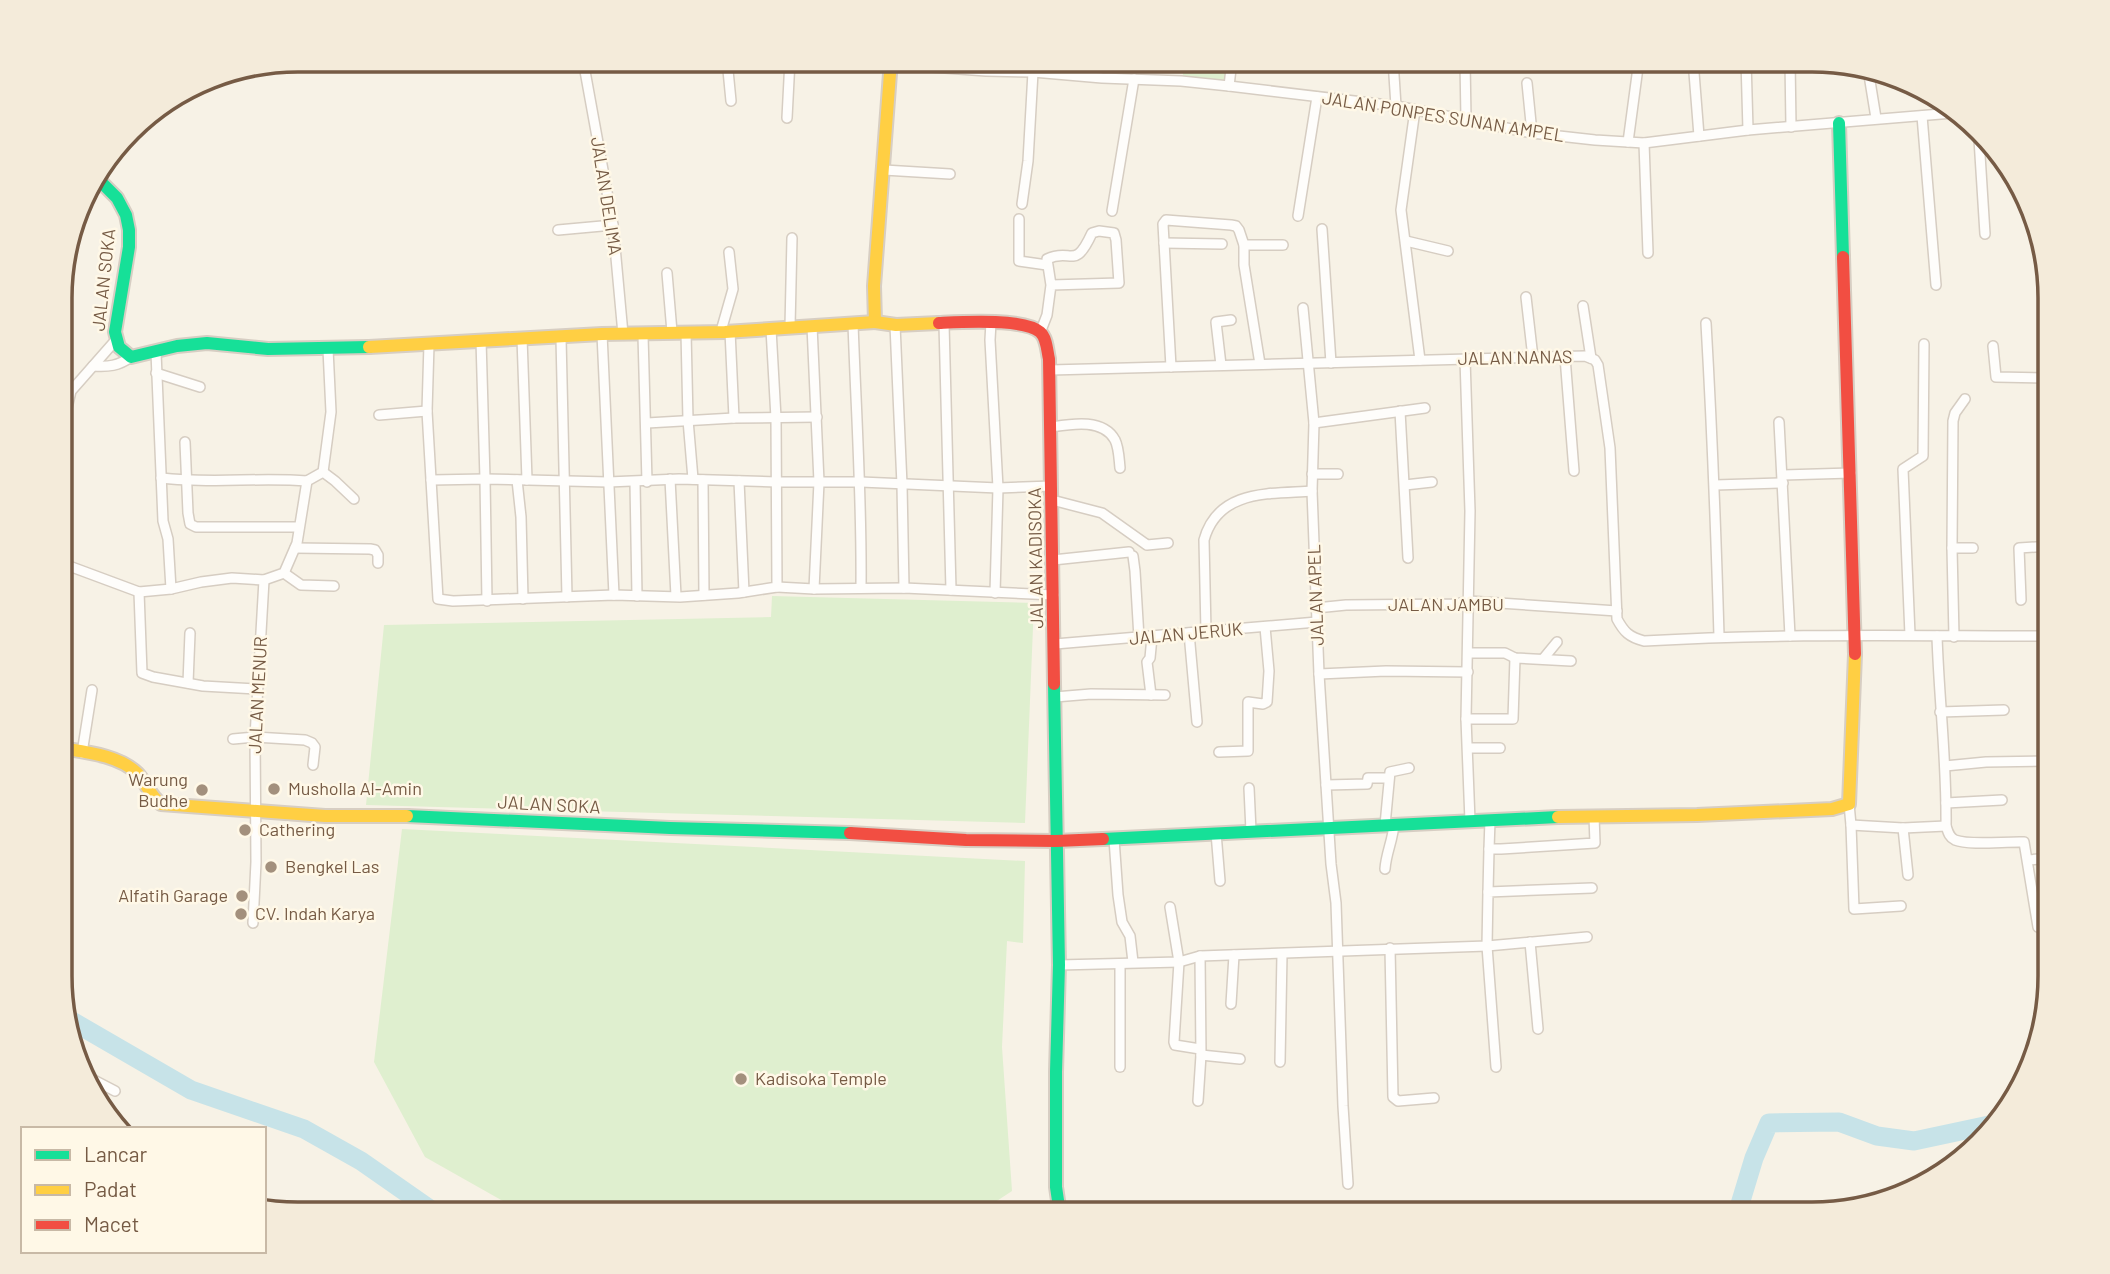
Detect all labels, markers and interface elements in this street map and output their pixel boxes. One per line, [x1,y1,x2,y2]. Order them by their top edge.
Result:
street label: JALAN PONPES SUNAN AMPEL [1321,86,1566,146]
street label: JALAN DELIMA [587,135,627,257]
street label: JALAN SOKA [87,227,119,332]
street label: JALAN NANAS [1457,345,1573,369]
street label: JALAN KADISOKA [1023,487,1047,629]
street label: JALAN APEL [1302,544,1328,646]
street label: JALAN JAMBU [1388,593,1504,615]
street label: JALAN JERUK [1128,617,1244,649]
street label: JALAN MENUR [243,636,271,754]
place label: Warung Budhe [128,768,188,811]
place label: Musholla Al-Amin [288,777,422,799]
marker: Musholla Al-Amin [266,781,282,797]
marker: Warung Budhe [194,782,210,798]
street label: JALAN SOKA [497,790,601,818]
place label: Cathering [259,818,335,840]
marker: Cathering [237,822,253,838]
place label: Bengkel Las [285,855,379,877]
marker: Bengkel Las [263,859,279,875]
place label: Alfatih Garage [118,884,228,906]
marker: Alfatih Garage [234,888,250,904]
place label: CV. Indah Karya [255,902,375,924]
marker: CV. Indah Karya [233,906,249,922]
place label: Kadisoka Temple [755,1067,887,1089]
marker: Kadisoka Temple [733,1071,749,1087]
legend [21,1127,266,1253]
text: Lancar [84,1141,147,1166]
text: Padat [84,1176,137,1201]
text: Macet [84,1211,139,1236]

